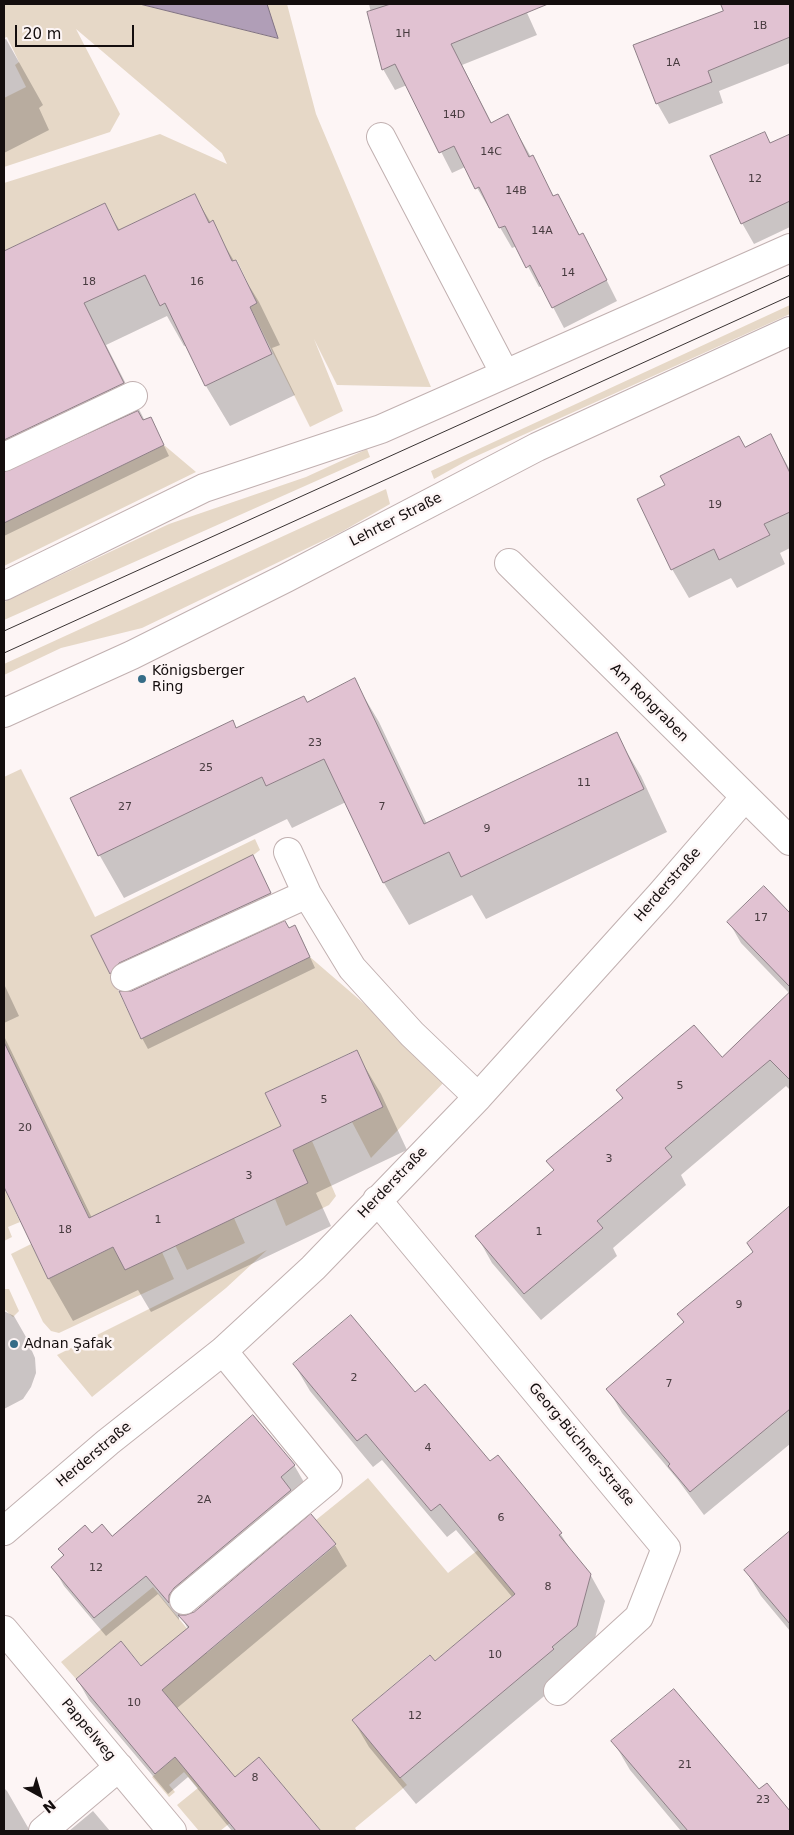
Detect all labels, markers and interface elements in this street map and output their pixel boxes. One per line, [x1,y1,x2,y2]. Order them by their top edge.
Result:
scale bar [18,15,136,47]
house number: 1B [753,19,767,33]
text: 20 m [23,25,61,43]
house number: 1H [395,27,411,41]
house number: 1A [666,56,680,70]
house number: 14D [443,108,465,122]
house number: 14C [480,145,502,159]
house number: 12 [748,172,762,186]
house number: 14B [505,184,527,198]
house number: 14A [531,224,553,238]
house number: 14 [561,266,575,280]
house number: 18 [82,275,96,289]
house number: 16 [190,275,204,289]
street label: Lehrter Straße [347,490,445,550]
house number: 19 [708,498,722,512]
street label: Am Rohgraben [606,660,692,746]
place label: Königsberger Ring [152,663,244,696]
marker: Königsberger Ring [136,673,148,685]
house number: 23 [308,736,322,750]
house number: 25 [199,761,213,775]
house number: 11 [577,776,591,790]
house number: 27 [118,800,132,814]
house number: 7 [379,800,385,814]
house number: 9 [484,822,490,836]
street label: Herderstraße [631,845,705,925]
house number: 17 [754,911,768,925]
house number: 5 [677,1079,683,1093]
house number: 5 [321,1093,327,1107]
house number: 20 [18,1121,32,1135]
street label: Herderstraße [355,1144,431,1222]
house number: 3 [606,1152,612,1166]
house number: 3 [246,1169,252,1183]
house number: 1 [155,1213,161,1227]
house number: 18 [58,1223,72,1237]
house number: 1 [536,1225,542,1239]
house number: 9 [736,1298,742,1312]
place label: Adnan Şafak [24,1336,112,1352]
marker: Adnan Şafak [8,1338,20,1350]
house number: 2 [351,1371,357,1385]
house number: 7 [666,1377,672,1391]
street label: Georg-Büchner-Straße [525,1380,637,1510]
street label: Herderstraße [53,1419,135,1491]
house number: 4 [425,1441,431,1455]
house number: 2A [197,1493,211,1507]
house number: 6 [498,1511,504,1525]
house number: 12 [89,1561,103,1575]
house number: 8 [545,1580,551,1594]
house number: 10 [488,1648,502,1662]
street label: Pappelweg [57,1696,119,1764]
house number: 10 [127,1696,141,1710]
house number: 12 [408,1709,422,1723]
house number: 21 [678,1758,692,1772]
north arrow [15,1770,65,1820]
house number: 8 [252,1771,258,1785]
house number: 23 [756,1793,770,1807]
text: N [40,1797,59,1817]

